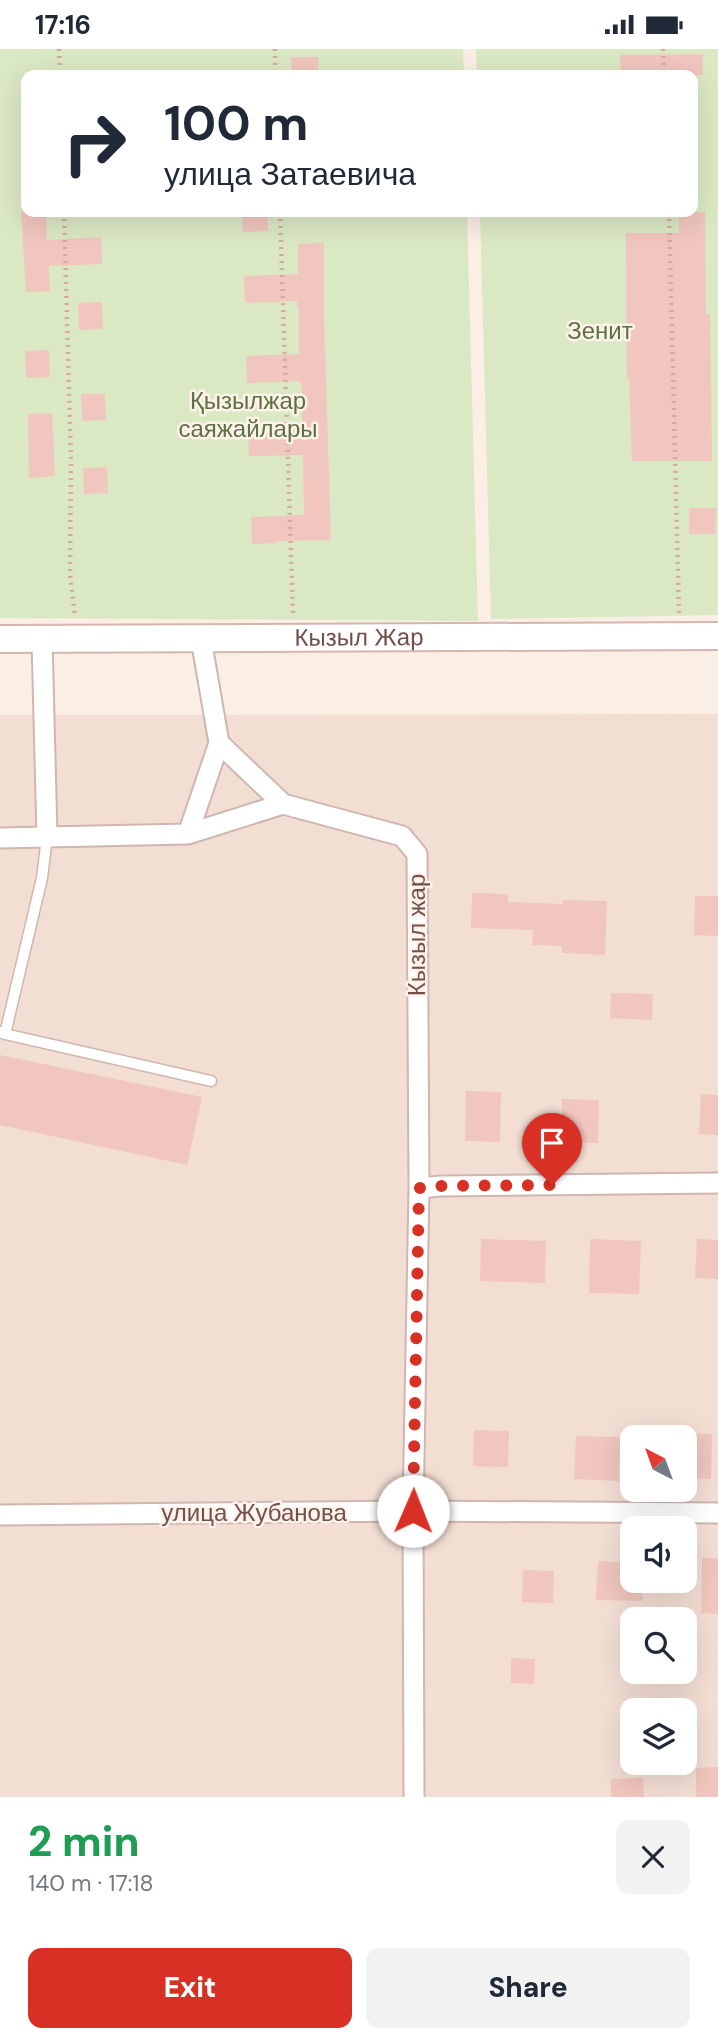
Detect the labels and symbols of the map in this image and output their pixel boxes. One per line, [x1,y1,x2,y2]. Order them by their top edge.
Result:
park label: Зенит [567,315,633,346]
park label: Қызылжар саяжайлары [178,385,318,444]
street label: Кызыл Жар [294,621,424,653]
street label: Кызыл жар [401,874,432,996]
pin [522,1113,582,1185]
north arrow [620,1425,696,1501]
position arrow [376,1474,450,1548]
street label: улица Жубанова [161,1497,347,1528]

